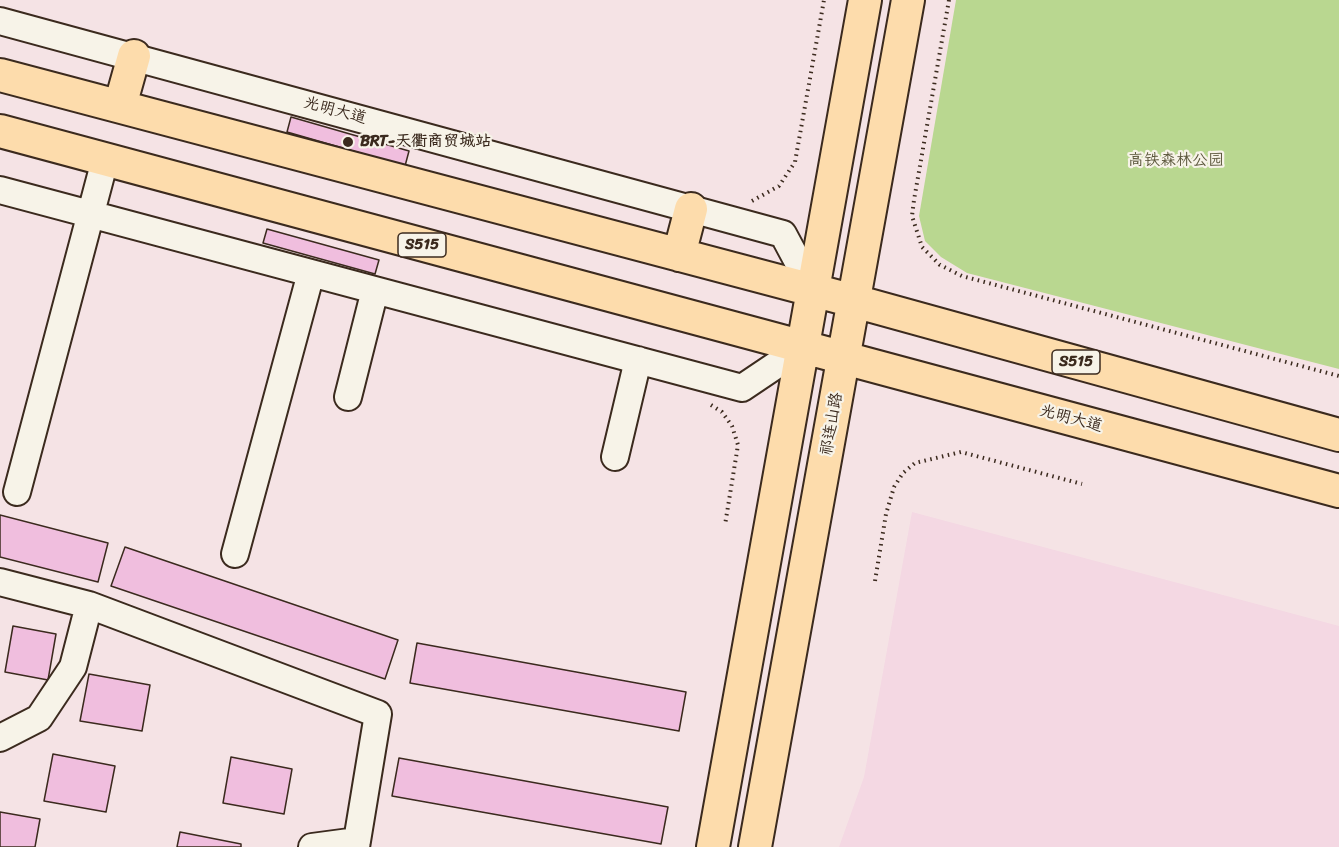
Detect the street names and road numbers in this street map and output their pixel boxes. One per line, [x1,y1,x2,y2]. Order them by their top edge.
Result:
street label: 光明大道 [302,93,368,129]
road number: S515 [398,233,446,257]
road number: S515 [1052,350,1100,374]
street label: 祁连山路 [817,391,847,457]
street label: 光明大道 [1038,401,1104,437]

